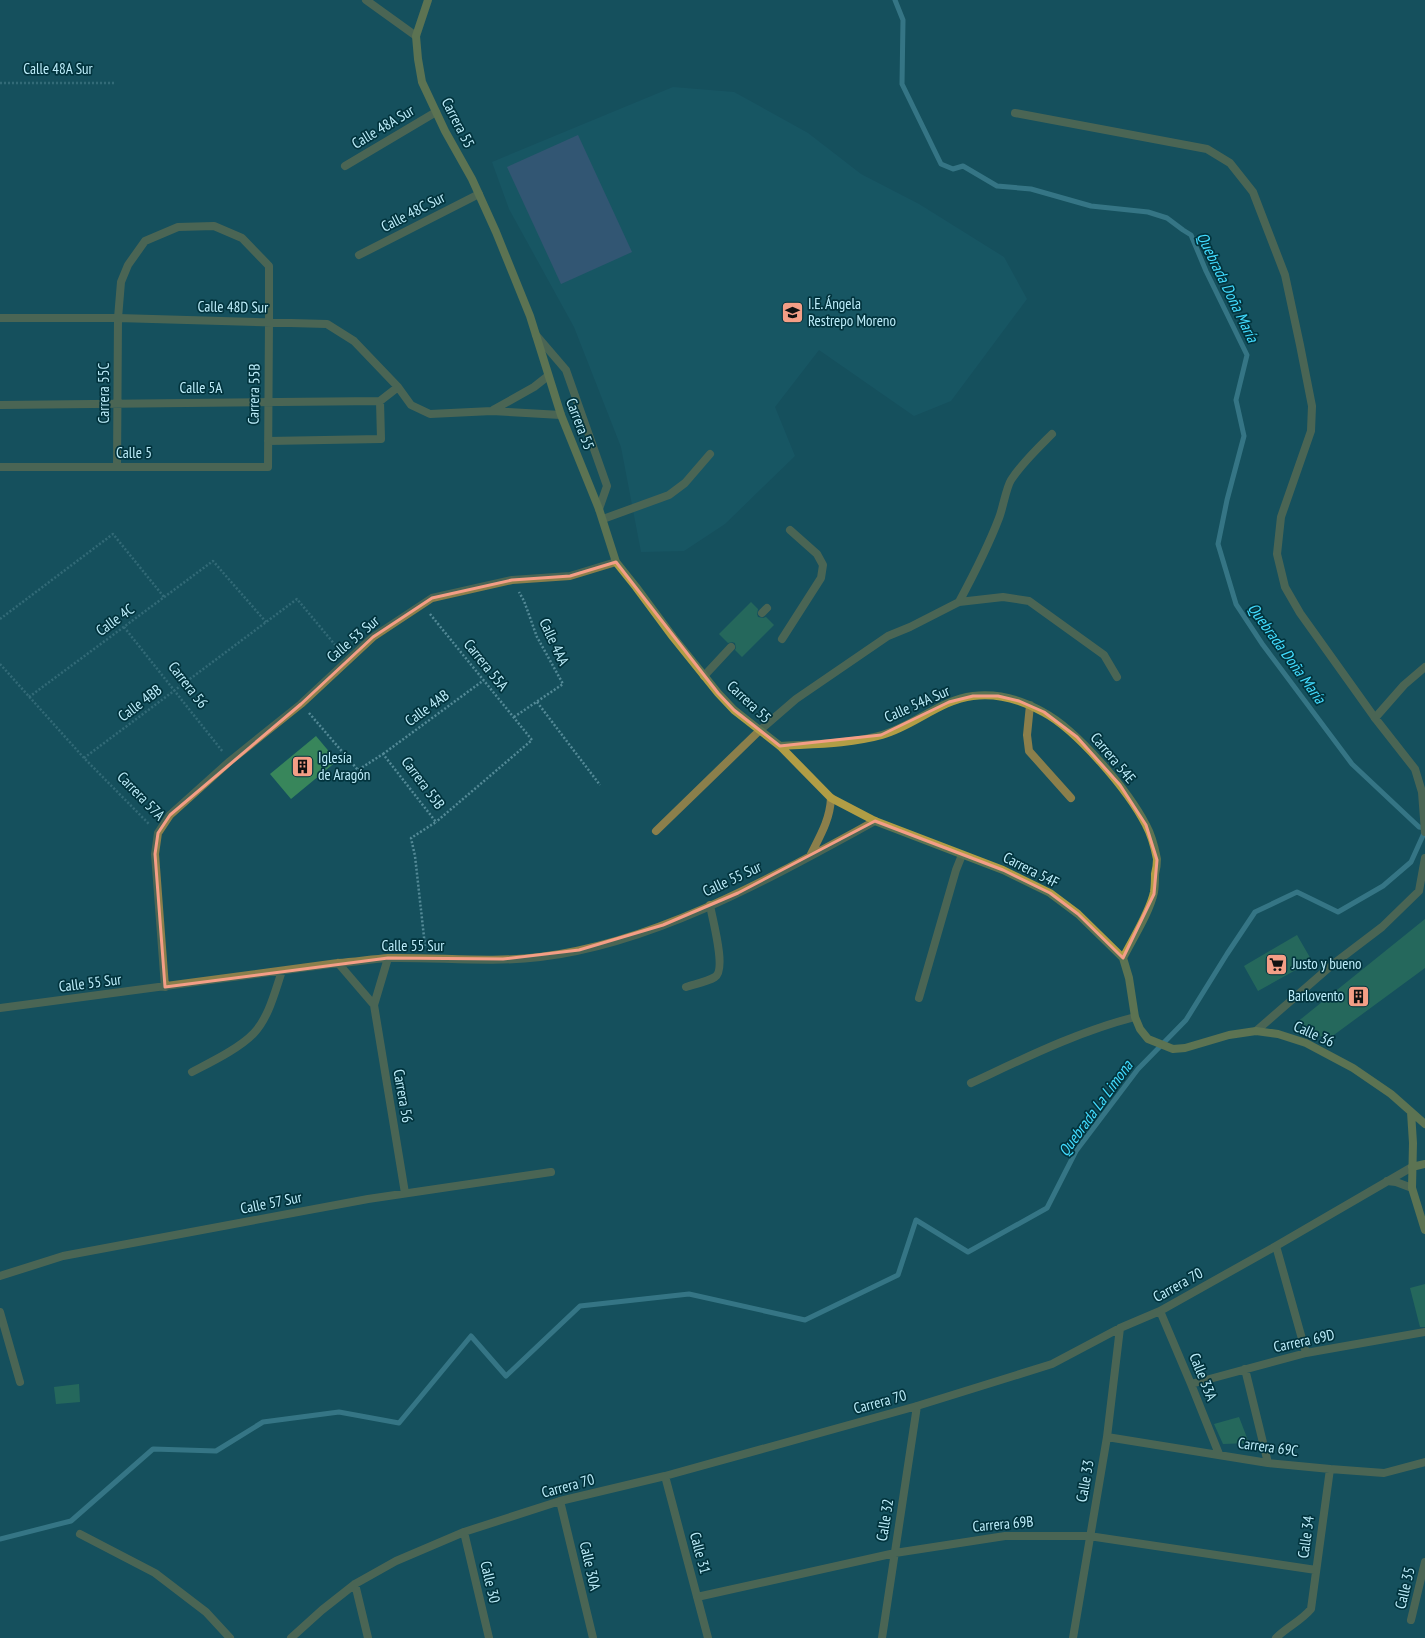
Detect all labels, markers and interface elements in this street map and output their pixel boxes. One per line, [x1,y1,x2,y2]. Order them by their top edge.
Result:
street label: Calle 48A Sur [23,59,94,78]
street label: Carrera 55 [438,94,479,151]
street label: Calle 48A Sur [348,100,418,153]
street label: Calle 48C Sur [378,187,449,236]
water label: Quebrada Doña María [1193,229,1264,347]
place label: I.E. Ángela Restrepo Moreno [808,294,896,330]
street label: Calle 48D Sur [198,296,269,317]
school or university icon: I.E. Ángela Restrepo Moreno [779,300,805,326]
street label: Carrera 55C [94,363,113,423]
street label: Carrera 55B [243,363,264,425]
street label: Calle 5A [180,378,223,397]
street label: Carrera 55 [562,395,599,452]
street label: Calle 5 [116,443,152,462]
street label: Calle 4C [92,599,138,640]
water label: Quebrada Doña María [1244,599,1331,709]
street label: Calle 53 Sur [323,611,384,666]
street label: Calle 4AA [535,615,574,669]
street label: Carrera 55A [460,635,514,695]
street label: Carrera 56 [164,658,213,712]
street label: Carrera 55 [723,676,776,727]
street label: Calle 4BB [114,680,165,725]
street label: Calle 54A Sur [881,680,953,726]
street label: Calle 4AB [401,685,452,730]
street label: Carrera 54E [1087,728,1140,787]
place label: Iglesía de Aragón [318,748,370,784]
street label: Carrera 55B [397,753,449,813]
building icon: Iglesía de Aragón [290,754,316,780]
street label: Carrera 57A [113,767,170,825]
street label: Carrera 54F [1000,847,1062,892]
street label: Calle 55 Sur [699,856,765,900]
street label: Calle 55 Sur [382,936,445,955]
supermarket icon: Justo y bueno [1264,951,1290,977]
place label: Justo y bueno [1291,954,1361,973]
street label: Calle 55 Sur [58,969,123,996]
building icon: Barlovento [1346,983,1372,1009]
place label: Barlovento [1288,986,1344,1005]
street label: Calle 36 [1291,1016,1338,1051]
water label: Quebrada La Limona [1053,1055,1137,1160]
street label: Carrera 56 [389,1068,418,1124]
street label: Calle 57 Sur [239,1187,304,1218]
street label: Carrera 70 [1150,1263,1206,1306]
street label: Carrera 69D [1272,1325,1336,1356]
street label: Calle 33A [1185,1350,1222,1404]
street label: Carrera 70 [851,1385,909,1418]
street label: Carrera 69C [1237,1433,1300,1460]
street label: Calle 33 [1071,1458,1098,1504]
street label: Carrera 70 [539,1469,597,1502]
street label: Calle 32 [872,1497,897,1542]
street label: Carrera 69B [972,1511,1034,1536]
street label: Calle 34 [1293,1514,1318,1559]
street label: Calle 31 [686,1530,715,1576]
street label: Calle 30A [576,1540,606,1593]
street label: Calle 30 [476,1559,505,1605]
street label: Calle 35 [1390,1565,1419,1611]

